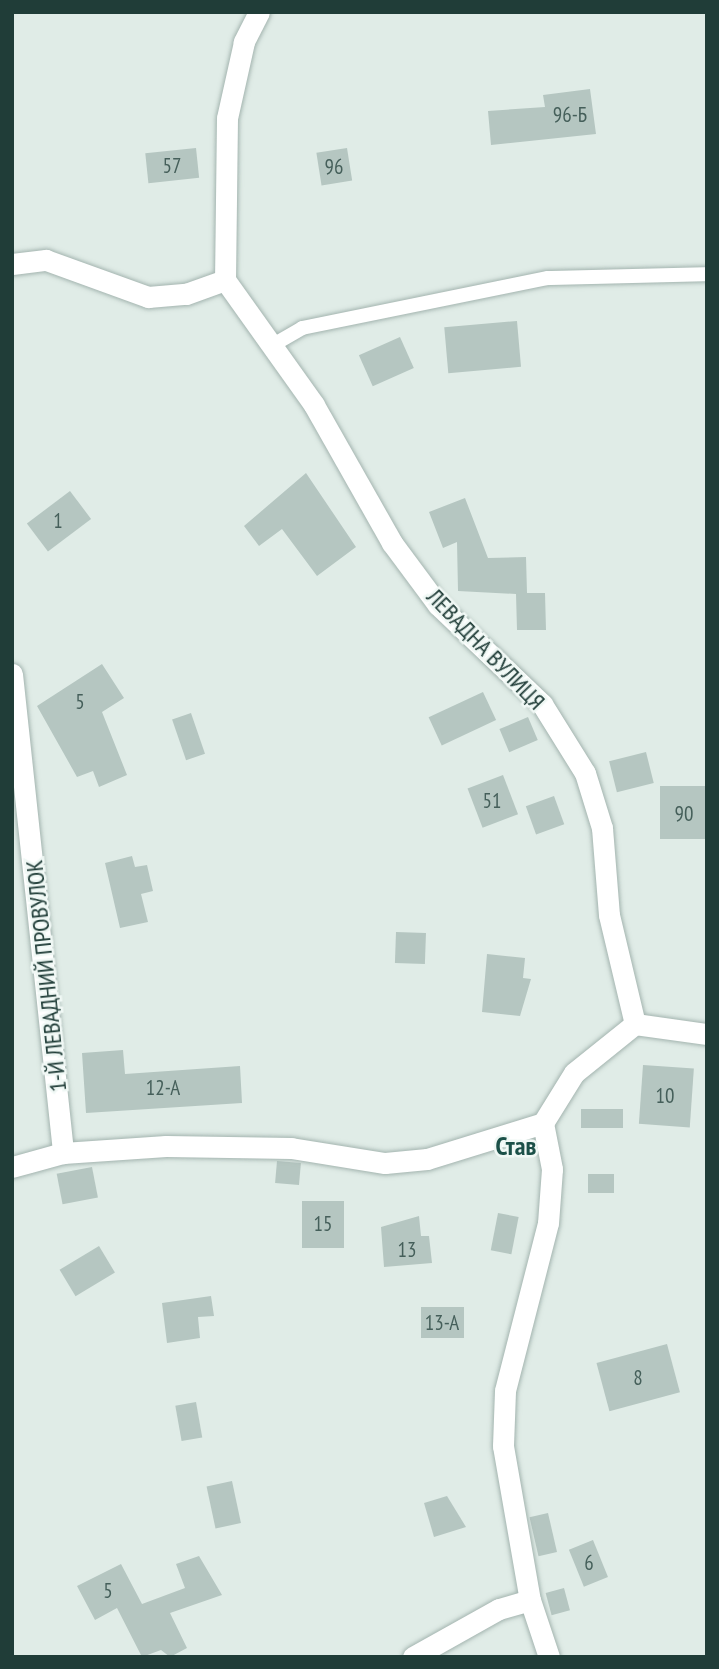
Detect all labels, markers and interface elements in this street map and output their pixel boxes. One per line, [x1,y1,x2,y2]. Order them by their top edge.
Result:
house number: 96-Б [553,102,587,128]
house number: 57 [163,153,181,179]
house number: 96 [325,154,343,180]
house number: 1 [53,508,63,534]
street label: ЛЕВАДНА ВУЛИЦЯ [421,582,551,716]
house number: 5 [75,689,85,715]
house number: 51 [483,788,501,814]
house number: 90 [675,801,693,827]
street label: 1-Й ЛЕВАДНИЙ ПРОВУЛОК [19,859,73,1093]
house number: 12-А [146,1075,180,1101]
house number: 10 [656,1083,674,1109]
district label: Став [496,1130,536,1162]
house number: 15 [314,1211,332,1237]
house number: 13 [398,1237,416,1263]
house number: 13-А [425,1310,459,1336]
house number: 8 [633,1365,643,1391]
house number: 6 [584,1550,594,1576]
house number: 5 [103,1578,113,1604]

